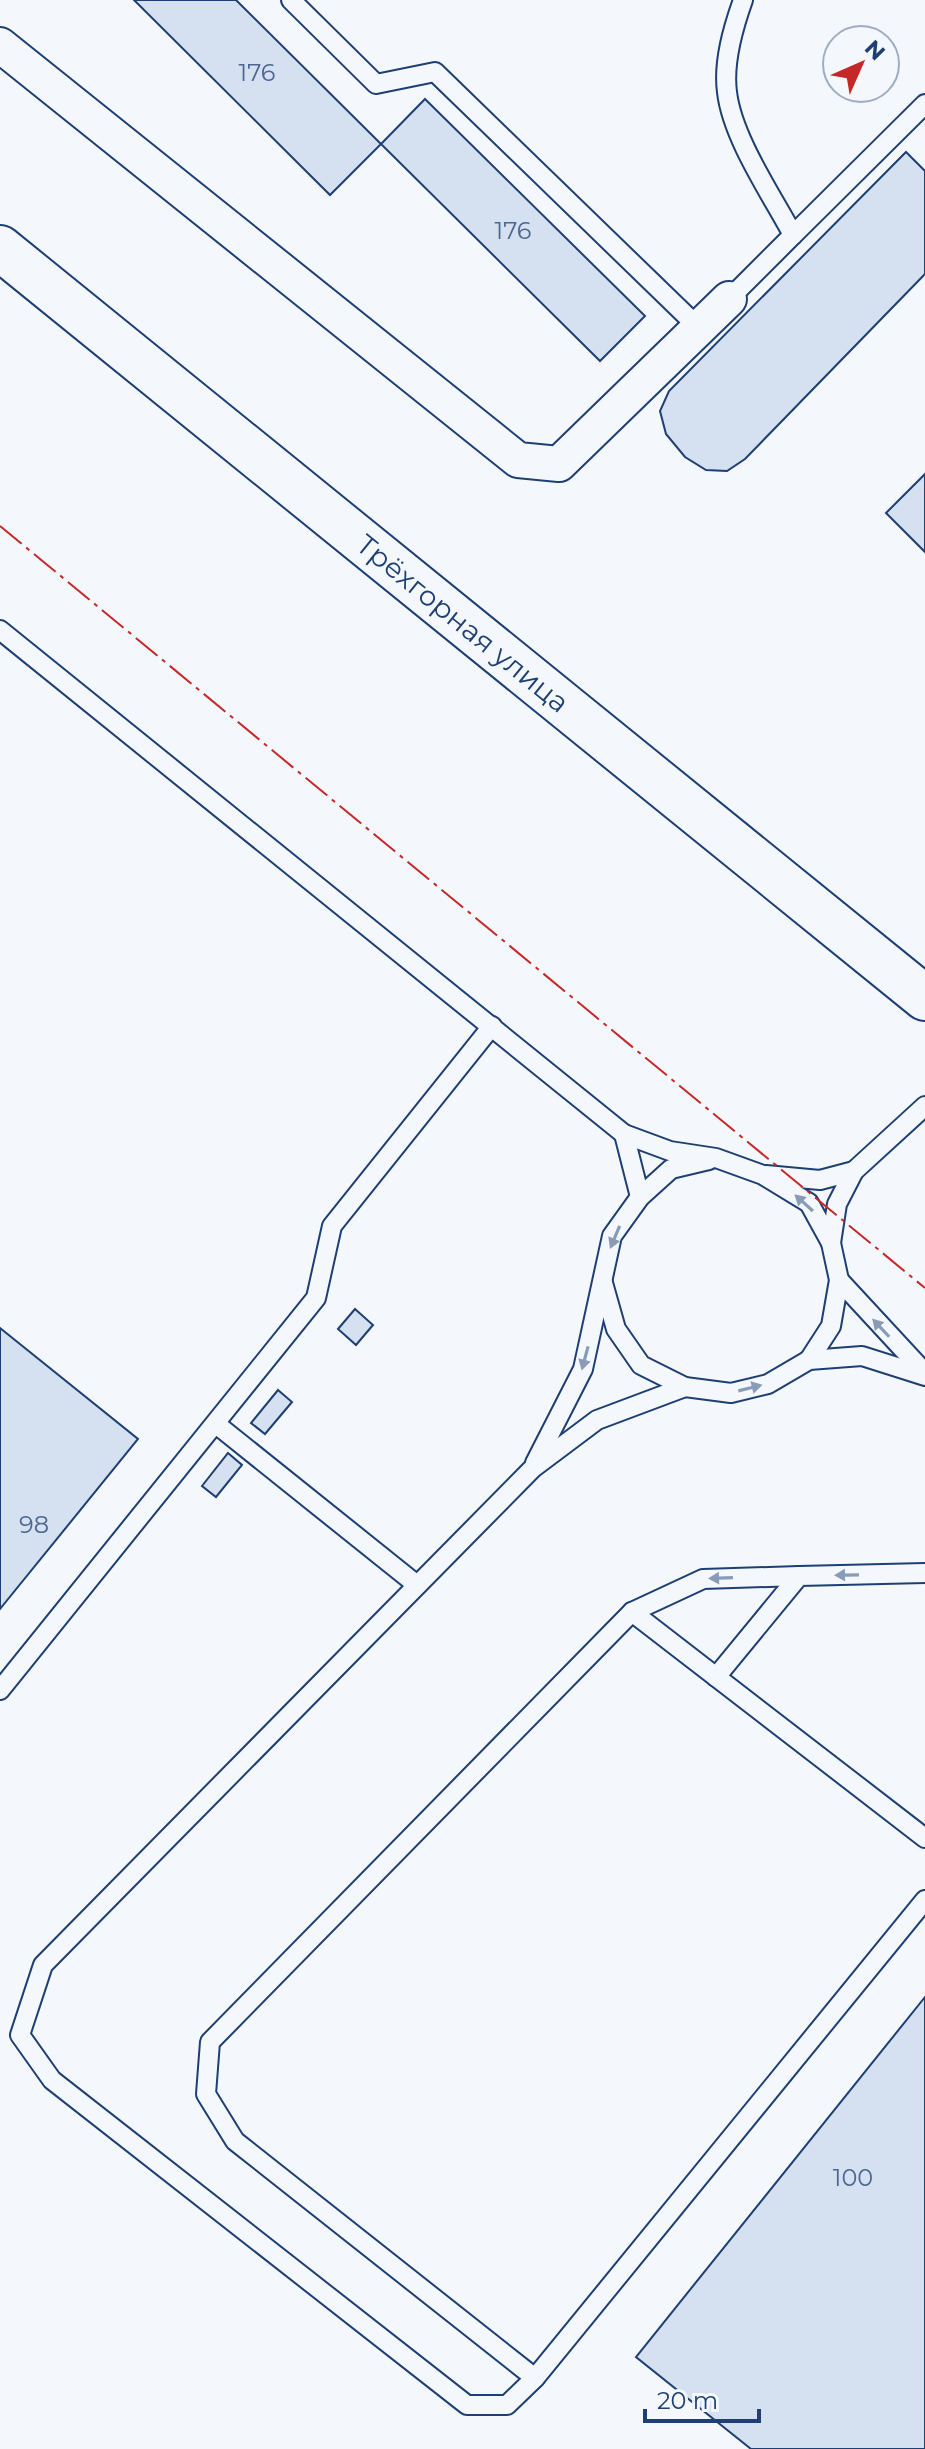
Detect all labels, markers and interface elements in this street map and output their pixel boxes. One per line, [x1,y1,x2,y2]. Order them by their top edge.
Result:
north arrow [821,24,901,104]
text: N [859,34,891,66]
house number: 176 [239,58,275,87]
house number: 176 [495,216,531,245]
street label: Трёхгорная улица [350,527,576,720]
one-way arrow [795,1194,814,1212]
one-way arrow [608,1226,621,1250]
one-way arrow [872,1318,890,1337]
one-way arrow [578,1346,590,1371]
one-way arrow [737,1381,762,1394]
house number: 98 [19,1510,49,1539]
one-way arrow [834,1569,859,1581]
one-way arrow [708,1572,733,1585]
house number: 100 [833,2163,873,2192]
scale bar [645,2373,759,2423]
text: 20 m [657,2386,718,2415]

